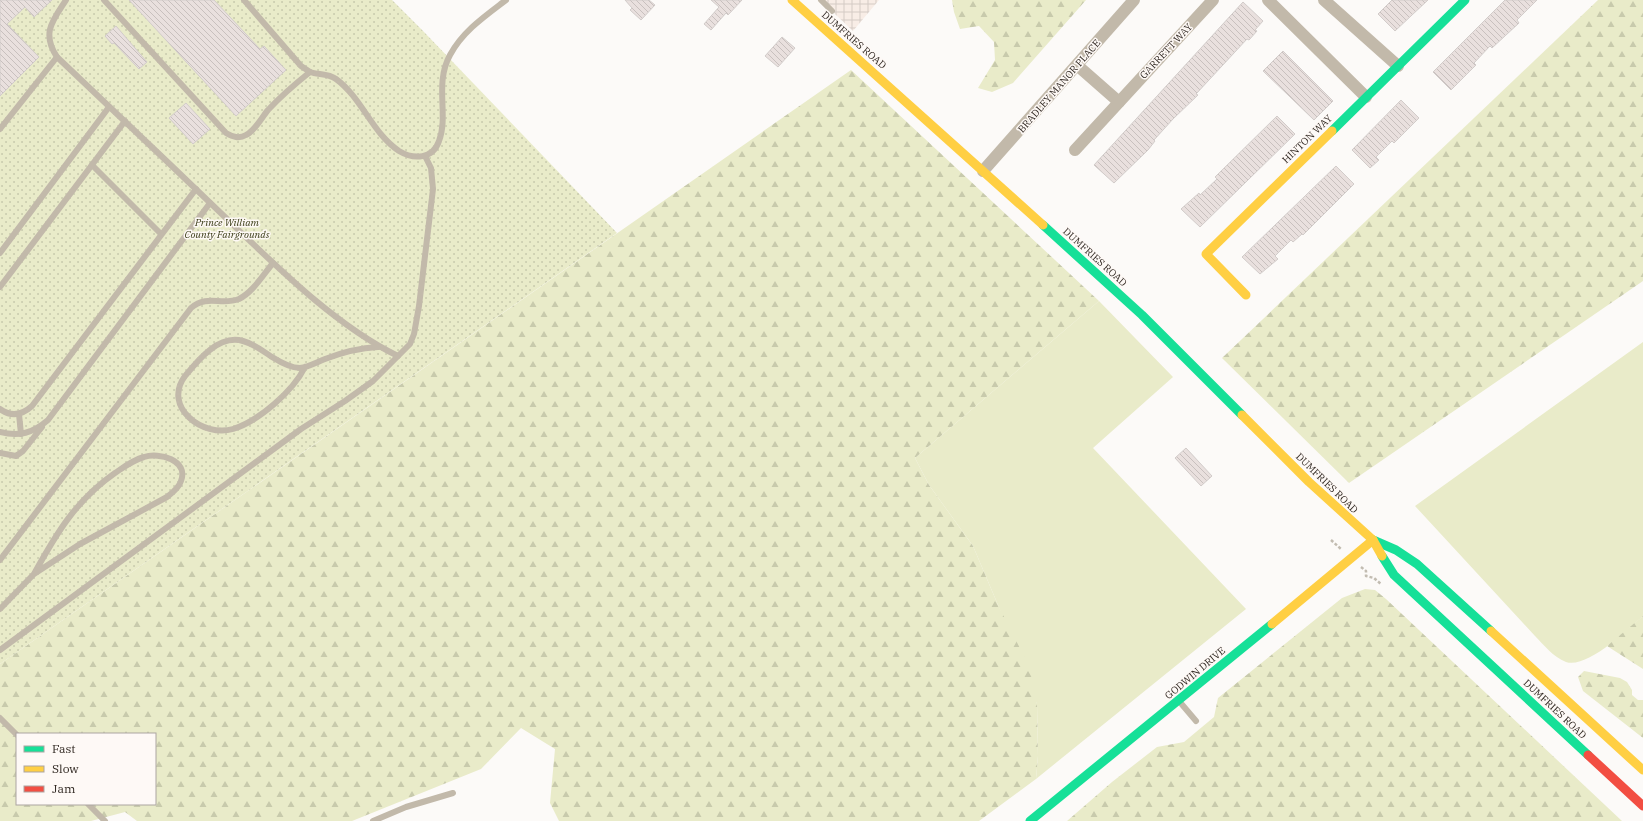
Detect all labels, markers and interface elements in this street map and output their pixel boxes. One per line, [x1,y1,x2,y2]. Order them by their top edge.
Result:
street label: DUMFRIES ROAD [819,8,889,72]
street label: GARRETT WAY [1137,20,1196,82]
street label: BRADLEY MANOR PLACE [1015,37,1103,135]
street label: HINTON WAY [1279,111,1335,166]
park label: Prince William County Fairgrounds [185,216,270,241]
street label: DUMFRIES ROAD [1060,225,1130,289]
street label: DUMFRIES ROAD [1293,450,1361,516]
street label: GODWIN DRIVE [1162,644,1228,702]
street label: DUMFRIES ROAD [1521,676,1589,742]
legend [16,733,156,805]
text: Fast [52,741,76,756]
text: Slow [52,761,79,776]
text: Jam [52,781,76,796]

